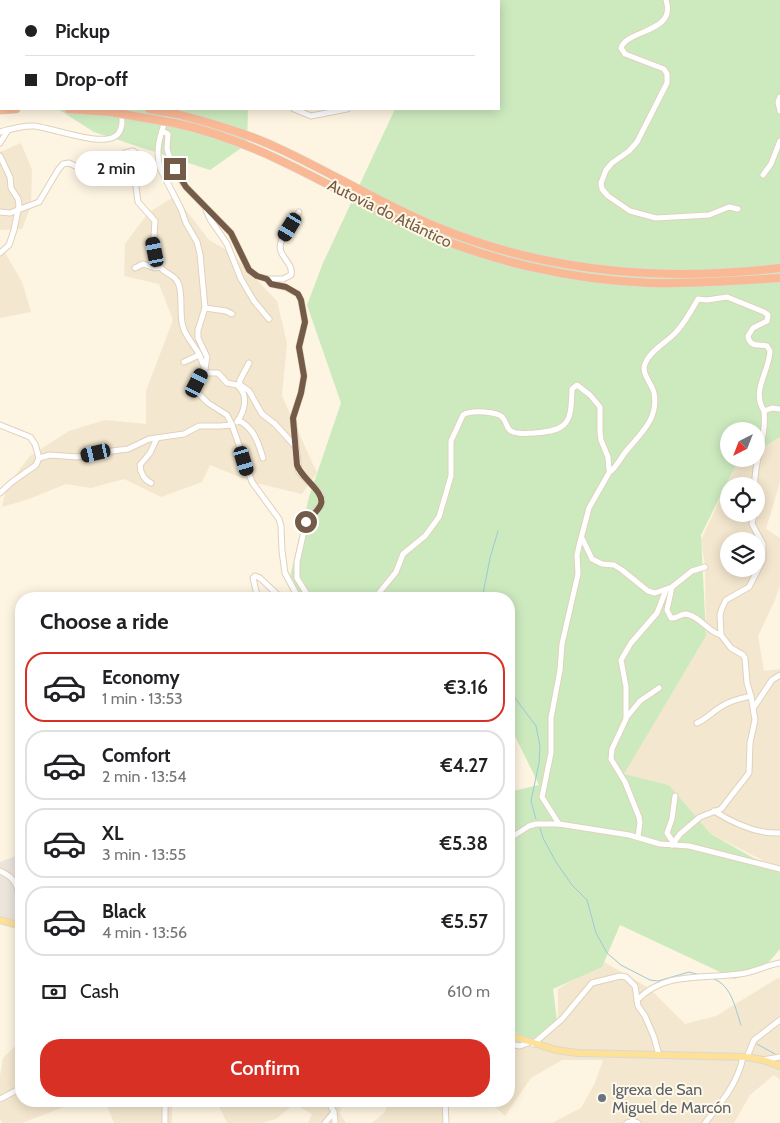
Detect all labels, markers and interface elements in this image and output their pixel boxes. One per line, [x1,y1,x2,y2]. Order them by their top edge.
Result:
text: Pickup [55,20,110,43]
text: Drop-off [55,68,128,91]
callout: 2 min [75,152,158,186]
route end [164,158,186,180]
text: 2 min [97,159,135,178]
street label: Autovía do Atlántico [325,175,455,252]
car [275,210,304,244]
car [144,236,165,268]
car [183,366,210,400]
north arrow [720,422,765,468]
map controls [720,422,765,577]
car [79,442,112,464]
car [232,444,255,478]
button: locate [720,477,765,522]
route start [295,511,317,533]
button: layers [720,532,765,577]
text: Choose a ride [40,608,169,635]
icon: car [42,665,87,710]
text: Economy [102,666,180,689]
text: €3.16 [444,676,488,699]
text: 1 min · 13:53 [102,689,183,708]
icon: car [42,743,87,788]
text: Comfort [102,744,171,767]
text: €4.27 [441,754,488,777]
text: 2 min · 13:54 [102,767,186,786]
icon: car [42,821,87,866]
text: XL [102,822,123,845]
text: €5.38 [440,832,488,855]
text: 3 min · 13:55 [102,845,186,864]
icon: car [42,899,87,944]
text: Black [102,900,146,923]
text: €5.57 [442,910,488,933]
text: 4 min · 13:56 [102,923,187,942]
icon: cash [40,978,68,1006]
text: Cash [80,980,119,1003]
text: 610 m [447,982,490,1001]
button: Confirm [40,1039,490,1097]
place label: Igrexa de San Miguel de Marcón [612,1080,731,1117]
marker: Igrexa de San Miguel de Marcón [596,1092,608,1104]

